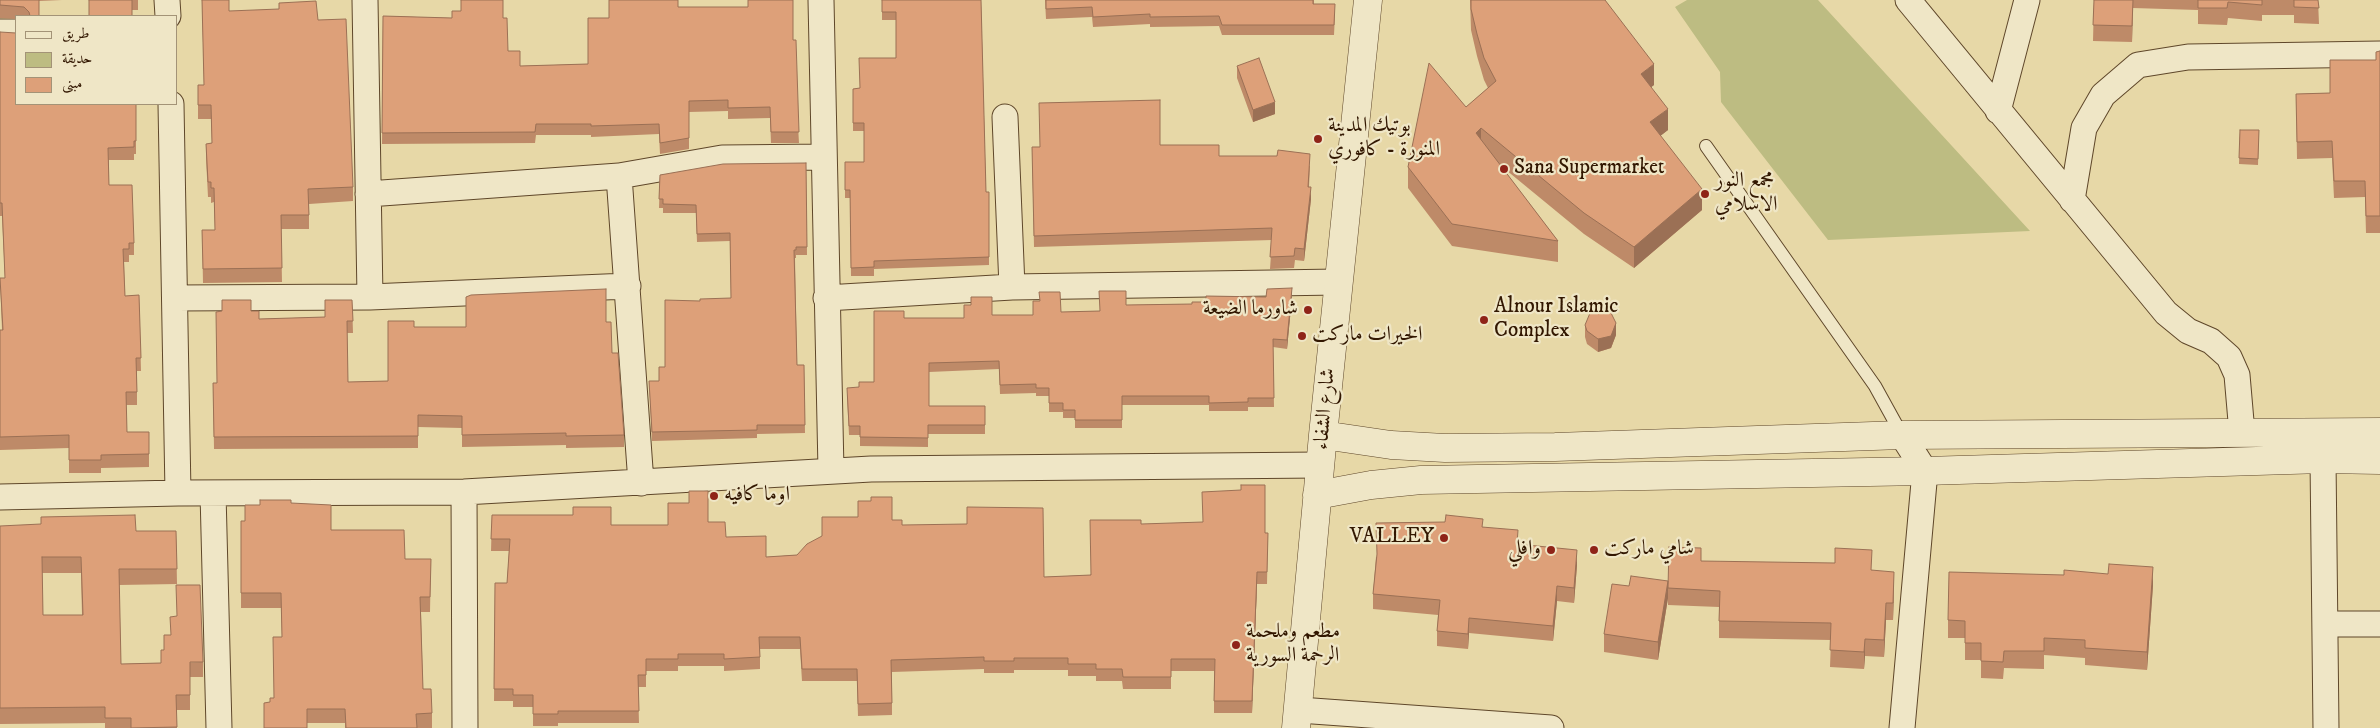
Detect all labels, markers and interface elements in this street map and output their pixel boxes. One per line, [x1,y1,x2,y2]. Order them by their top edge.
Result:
legend [15,15,178,105]
text: طريق [62,24,89,43]
text: حديقة [62,49,92,68]
text: مبنى [62,74,82,93]
place label: بوتيك المدينة المنورة - كافوري [1328,114,1440,164]
marker: بوتيك المدينة المنورة - كافوري [1312,133,1324,145]
place label: Sana Supermarket [1514,156,1665,182]
marker: Sana Supermarket [1498,163,1510,175]
place label: مجمع النور الاسلامي [1715,169,1778,219]
marker: مجمع النور الاسلامي [1699,188,1711,200]
place label: Alnour Islamic Complex [1494,295,1618,345]
place label: شاورما الضيعة [1203,297,1298,323]
marker: شاورما الضيعة [1302,304,1314,316]
marker: Alnour Islamic Complex [1478,314,1490,326]
place label: الخيرات ماركت [1312,323,1422,349]
marker: الخيرات ماركت [1296,330,1308,342]
street label: شارع الشفاء [1310,367,1342,451]
place label: اوما كافيه [724,483,790,509]
marker: اوما كافيه [708,490,720,502]
place label: VALLEY [1350,525,1434,551]
marker: VALLEY [1438,532,1450,544]
place label: وافلي [1508,537,1541,563]
place label: شامي ماركت [1604,537,1694,563]
marker: وافلي [1545,544,1557,556]
marker: شامي ماركت [1588,544,1600,556]
place label: مطعم وملحمة الرحمة السورية [1246,620,1340,670]
marker: مطعم وملحمة الرحمة السورية [1230,639,1242,651]

